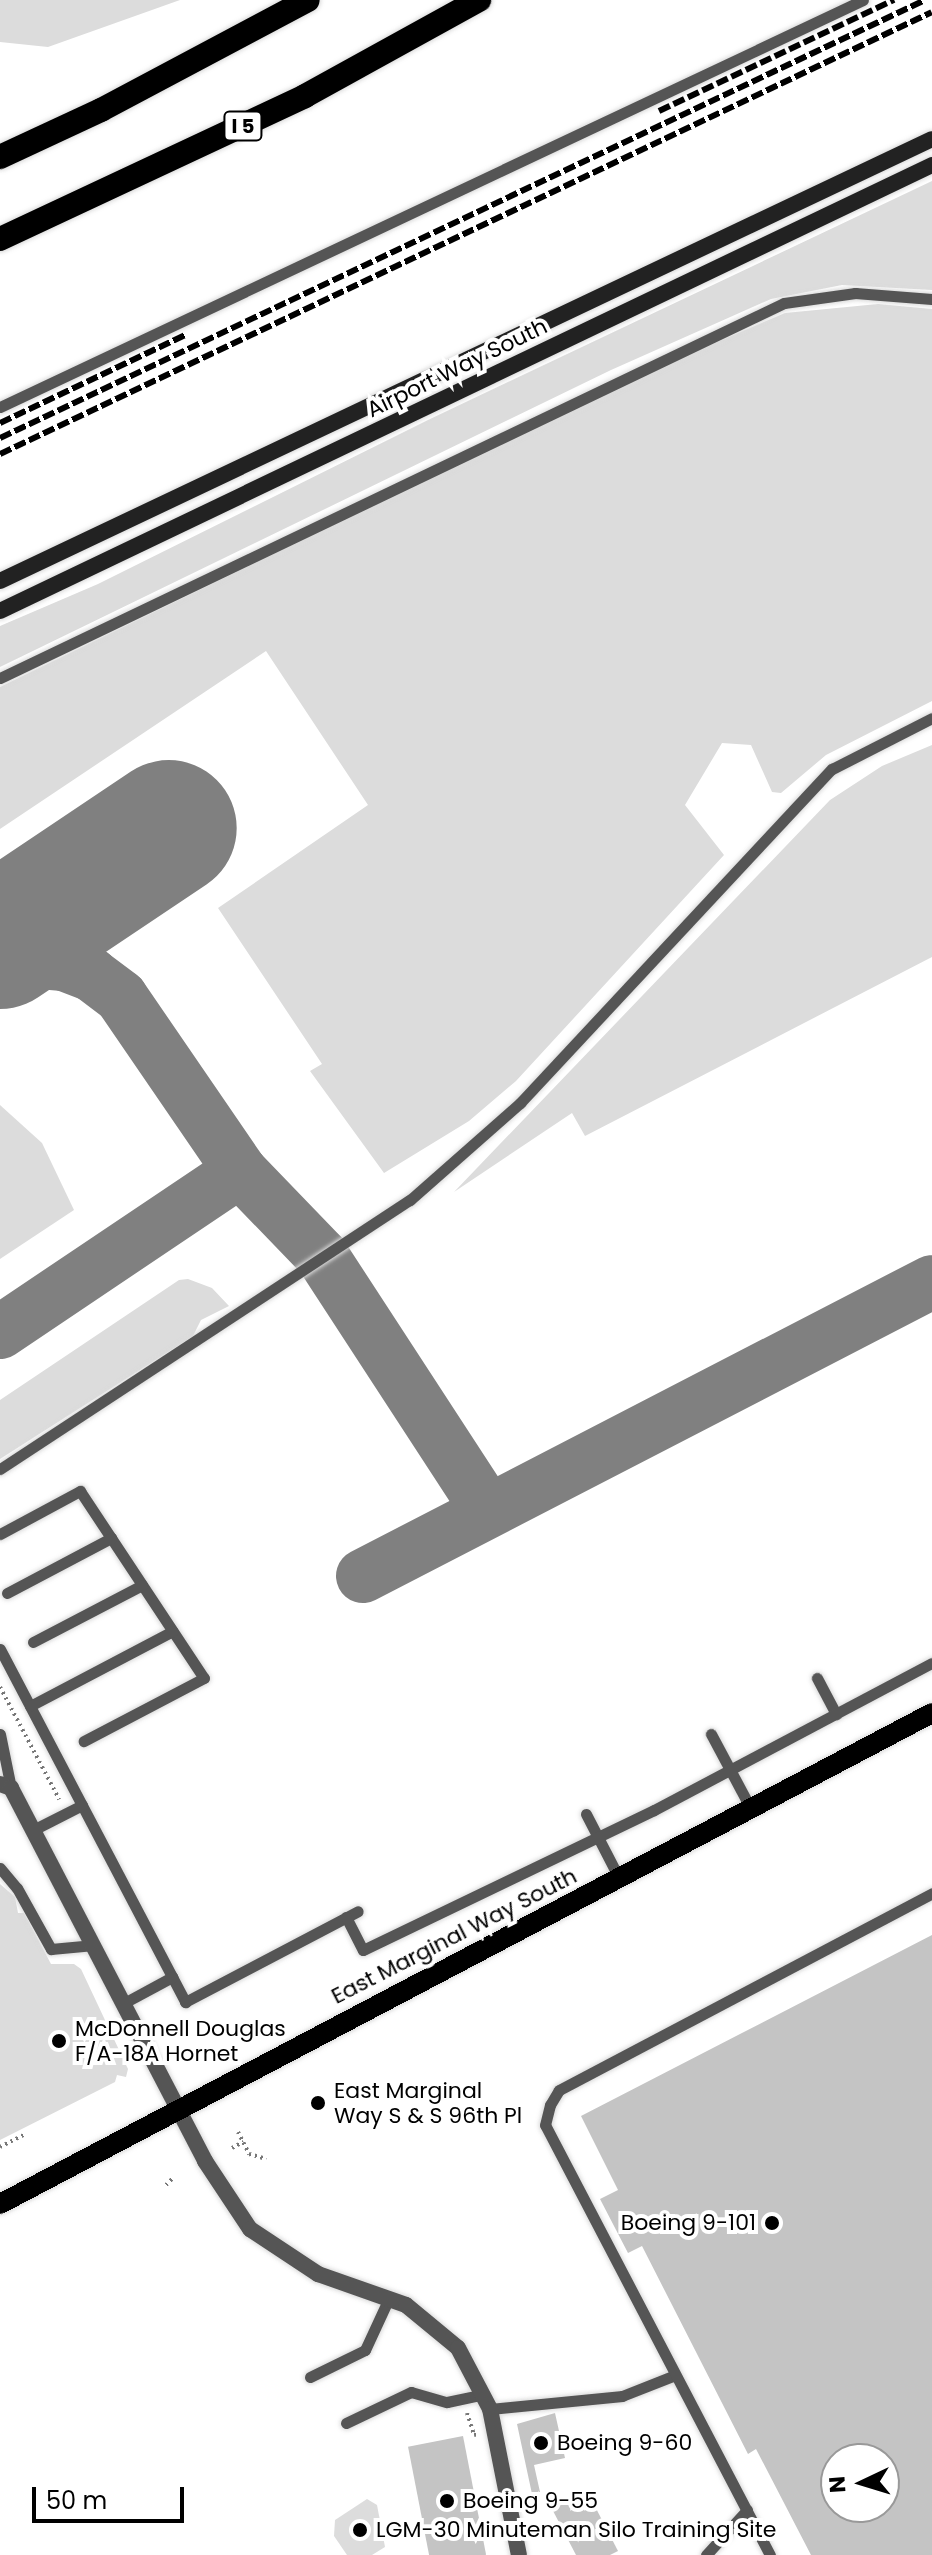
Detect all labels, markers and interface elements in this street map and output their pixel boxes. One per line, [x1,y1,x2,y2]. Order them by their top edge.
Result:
road number: I 5 [223,110,263,142]
street label: Airport Way South [363,313,551,423]
street label: East Marginal Way South [327,1863,581,2009]
place label: McDonnell Douglas F/A-18A Hornet [75,2015,286,2066]
marker: McDonnell Douglas F/A-18A Hornet [50,2032,68,2050]
place label: East Marginal Way S & S 96th Pl [334,2077,522,2128]
marker: East Marginal Way S & S 96th Pl [309,2094,327,2112]
place label: Boeing 9-101 [621,2210,756,2236]
marker: Boeing 9-101 [763,2214,781,2232]
place label: Boeing 9-60 [557,2430,692,2456]
marker: Boeing 9-60 [532,2434,550,2452]
north arrow [820,2443,900,2523]
scale bar [36,2471,188,2521]
text: N [822,2475,854,2494]
text: 50 m [46,2484,107,2517]
place label: Boeing 9-55 [463,2488,598,2514]
marker: Boeing 9-55 [438,2492,456,2510]
place label: LGM-30 Minuteman Silo Training Site [376,2517,776,2543]
marker: LGM-30 Minuteman Silo Training Site [351,2521,369,2539]

